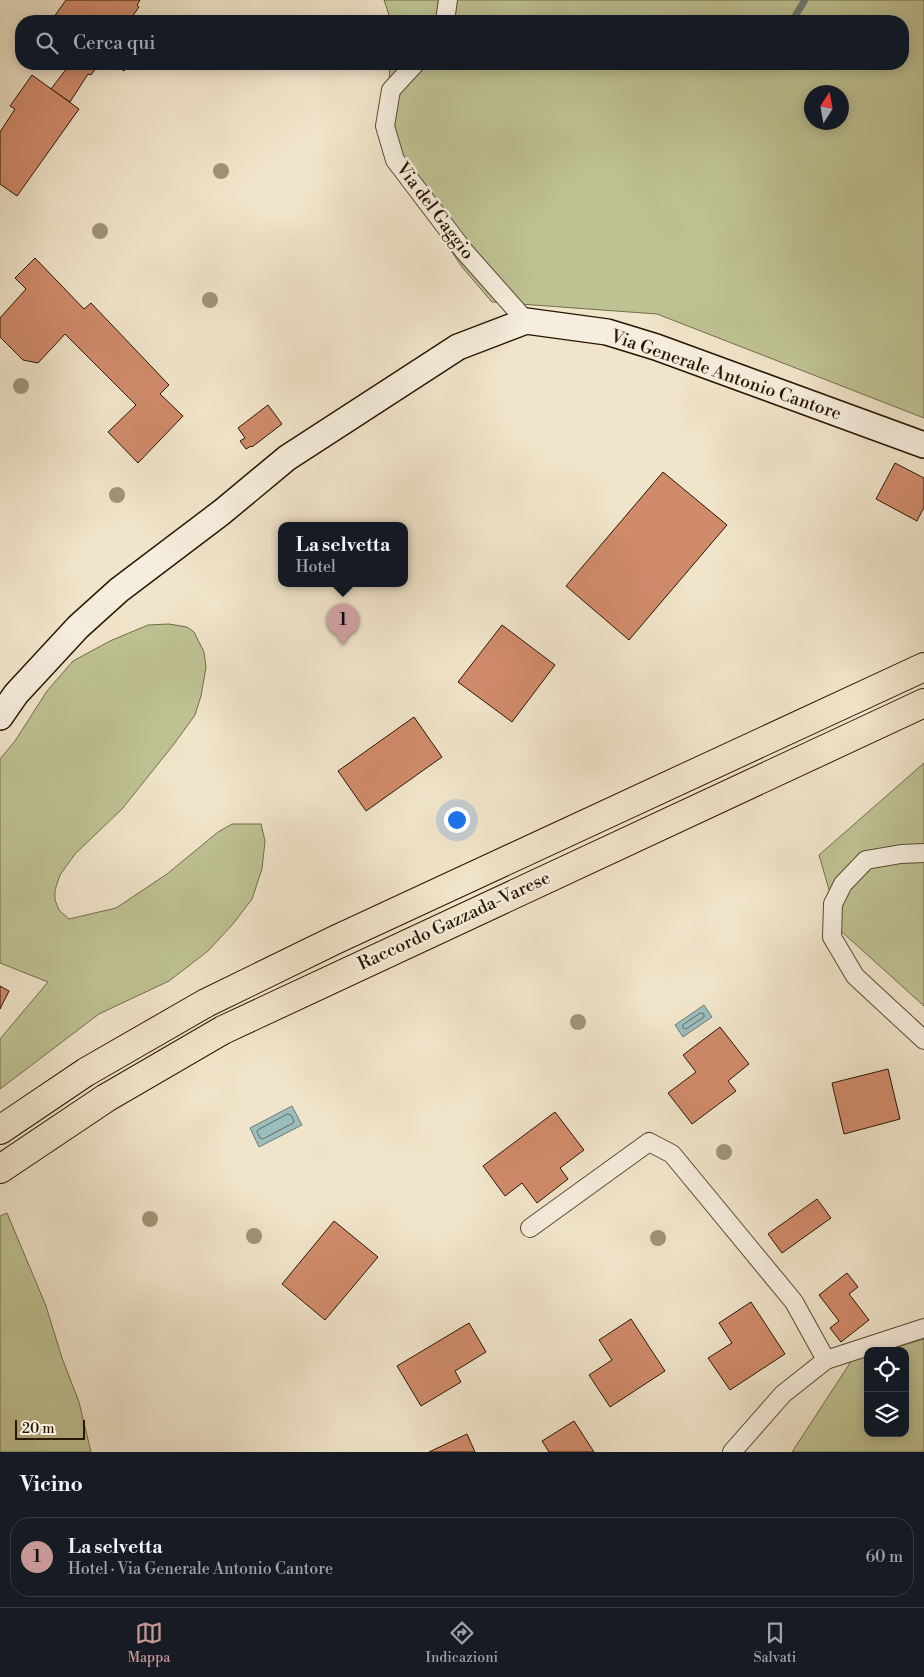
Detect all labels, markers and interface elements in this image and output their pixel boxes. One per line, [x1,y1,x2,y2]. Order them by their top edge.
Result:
search box [15,15,909,70]
icon: search [33,29,61,57]
text: Cerca qui [73,31,156,55]
north arrow [804,85,849,130]
street label: Via del Gaggio [390,157,479,264]
street label: Via Generale Antonio Cantore [607,324,845,425]
popup [278,522,408,587]
text: La selvetta [296,533,390,557]
text: Hotel [296,557,336,577]
pin: 1 [327,604,359,645]
your location [444,807,470,833]
street label: Raccordo Gazzada-Varese [354,866,554,976]
map controls [864,1347,909,1437]
button: locate [864,1347,909,1392]
button: layers [864,1392,909,1437]
scale bar [15,1417,85,1440]
text: 20 m [22,1420,54,1438]
text: Vicino [20,1472,83,1498]
text: La selvetta [68,1535,162,1559]
text: 1 [33,1547,41,1567]
text: 60 m [865,1547,903,1567]
text: Hotel · Via Generale Antonio Cantore [68,1559,333,1579]
tab: Mappa [128,1619,170,1667]
tab: Indicazioni [426,1619,498,1667]
tab: Salvati [753,1619,796,1667]

